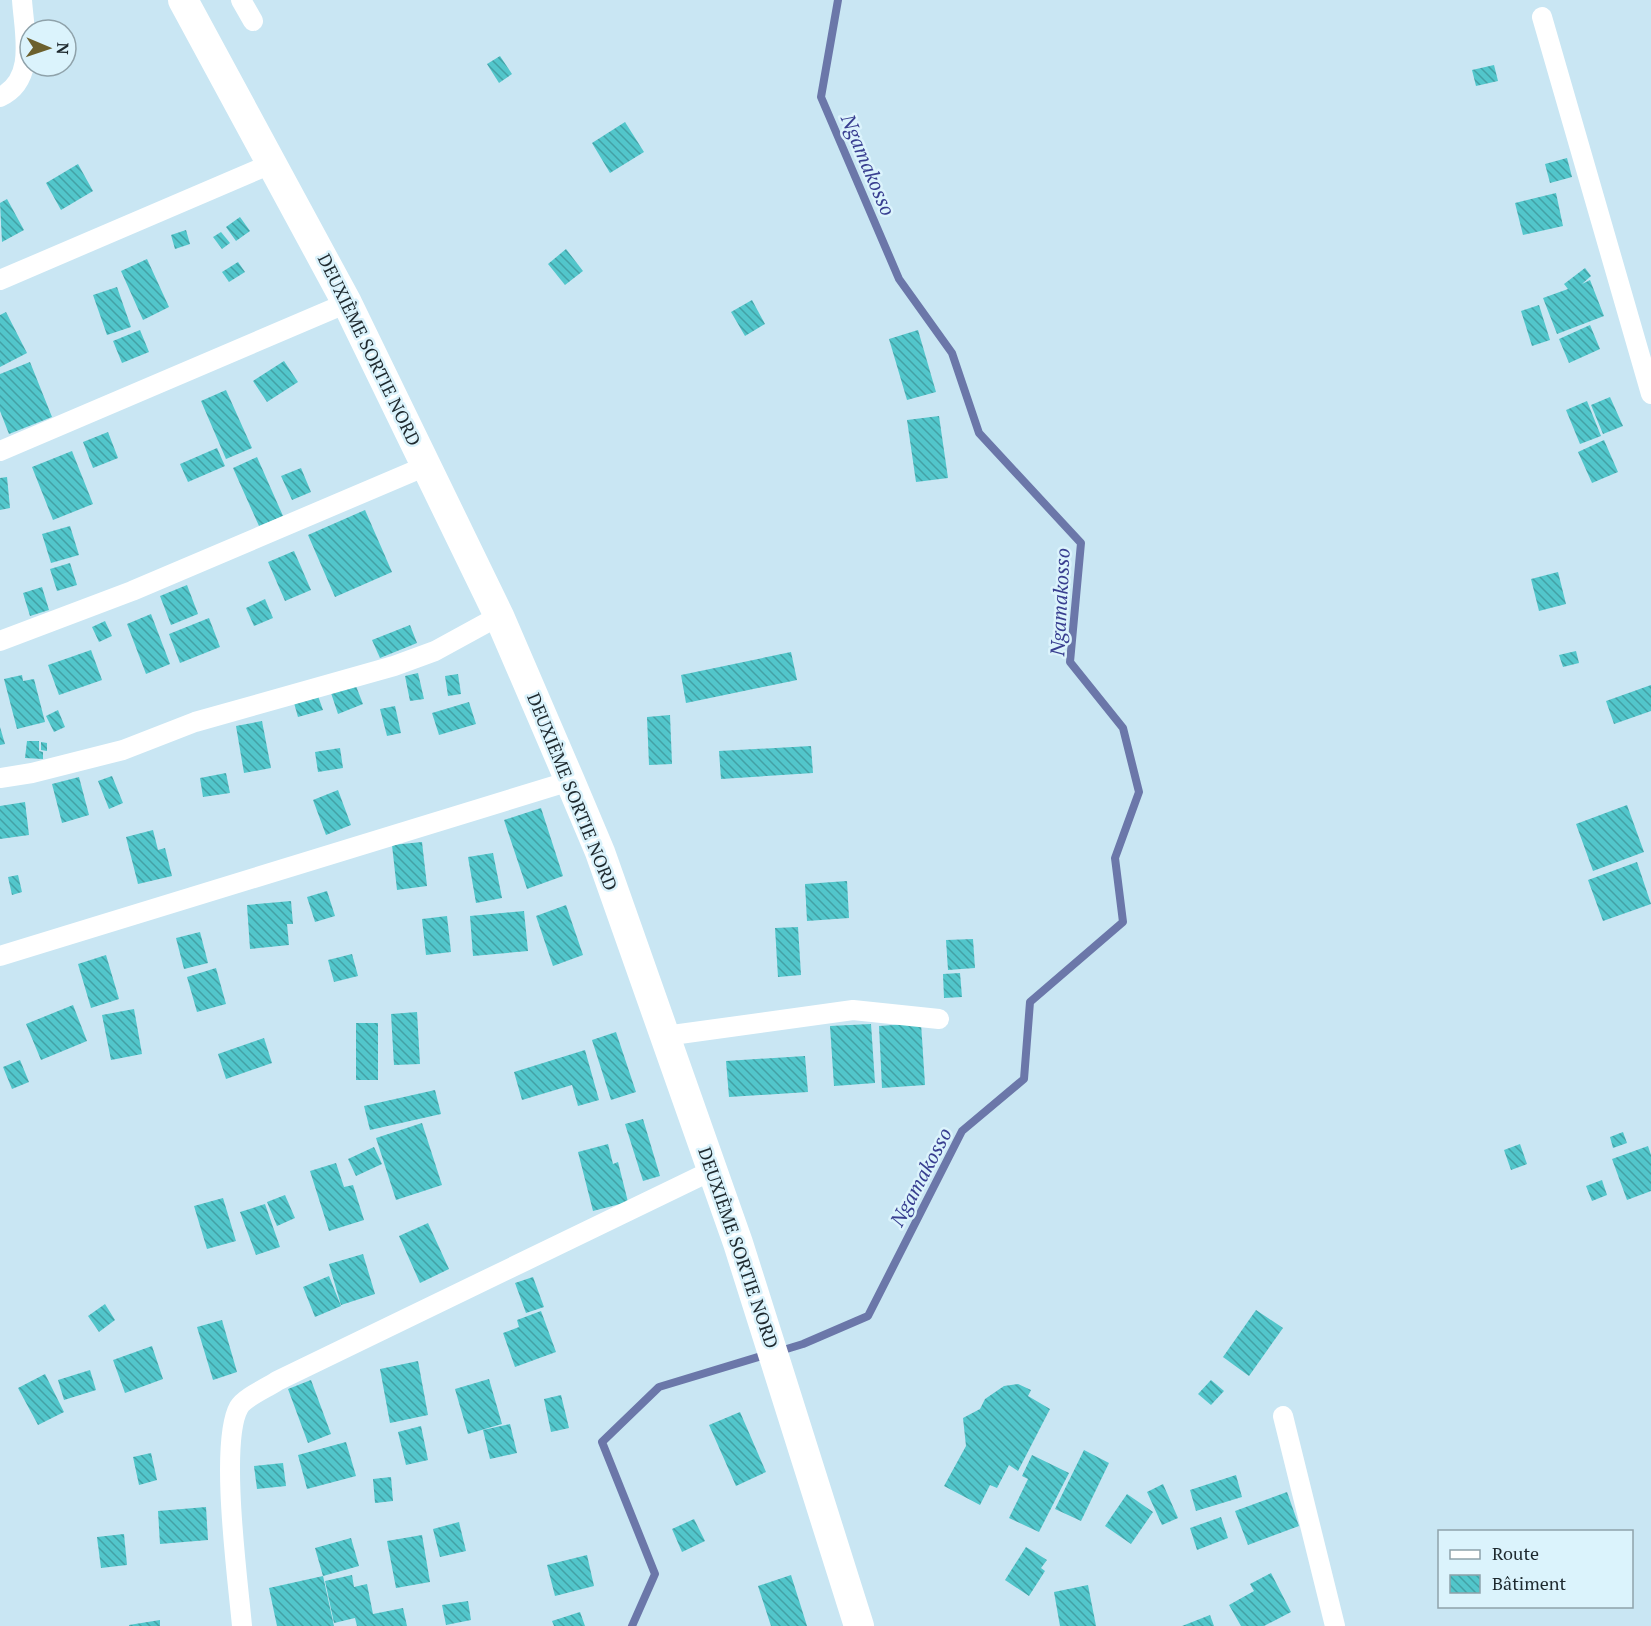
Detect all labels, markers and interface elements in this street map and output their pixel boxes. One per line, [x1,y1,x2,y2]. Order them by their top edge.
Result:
north arrow [18,18,78,78]
text: N [52,42,74,55]
water label: Ngamakosso [835,109,902,220]
street label: DEUXIÈME SORTIE NORD [313,249,427,450]
water label: Ngamakosso [1043,547,1076,658]
street label: DEUXIÈME SORTIE NORD [522,689,624,894]
water label: Ngamakosso [883,1123,958,1232]
street label: DEUXIÈME SORTIE NORD [693,1144,785,1351]
legend [1438,1530,1633,1608]
text: Route [1492,1541,1539,1565]
text: Bâtiment [1492,1571,1567,1595]

